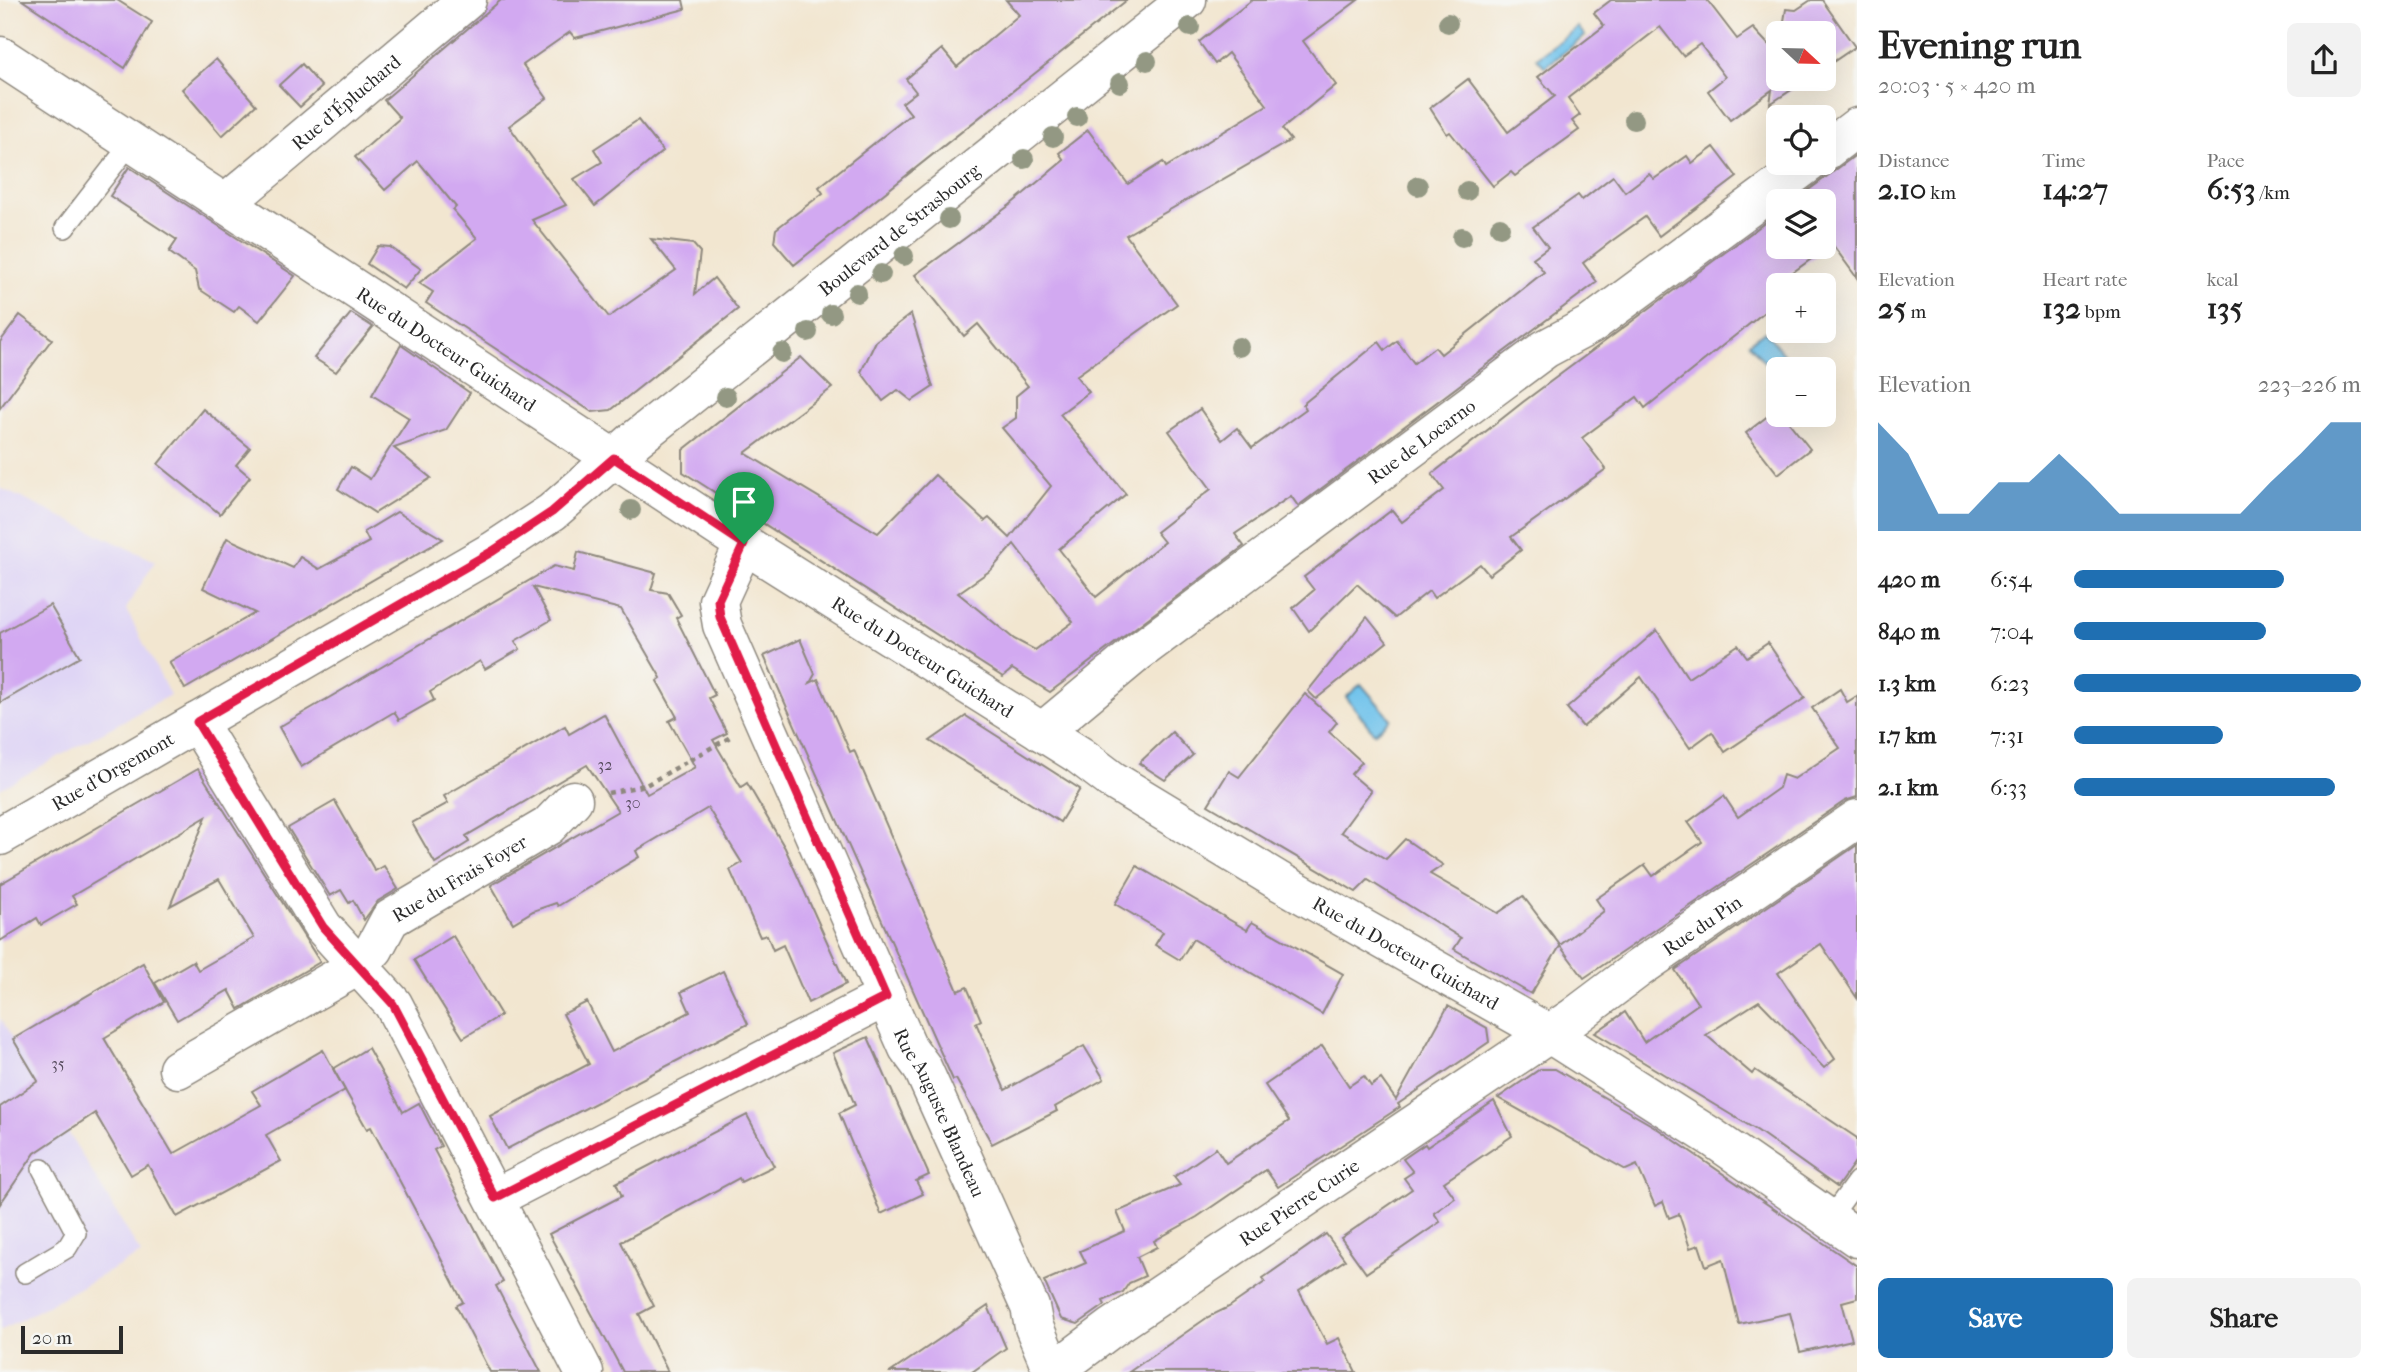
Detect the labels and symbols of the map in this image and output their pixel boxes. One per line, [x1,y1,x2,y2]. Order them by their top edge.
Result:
north arrow [1766,21,1836,91]
street label: Rue d'Épluchard [288,50,406,155]
street label: Boulevard de Strasbourg [815,159,986,301]
street label: Rue du Docteur Guichard [352,283,540,417]
street label: Rue de Locarno [1364,395,1480,489]
pin [714,472,774,544]
street label: Rue du Docteur Guichard [827,592,1018,723]
street label: Rue d'Orgemont [48,728,178,816]
house number: 32 [598,755,612,774]
house number: 30 [625,793,641,812]
street label: Rue du Frais Foyer [388,830,532,927]
street label: Rue du Pin [1659,891,1746,961]
street label: Rue du Docteur Guichard [1308,892,1503,1015]
street label: Rue Auguste Blandeau [889,1025,989,1201]
house number: 35 [51,1054,65,1073]
street label: Rue Pierre Curie [1235,1155,1364,1251]
scale bar [21,1323,122,1355]

